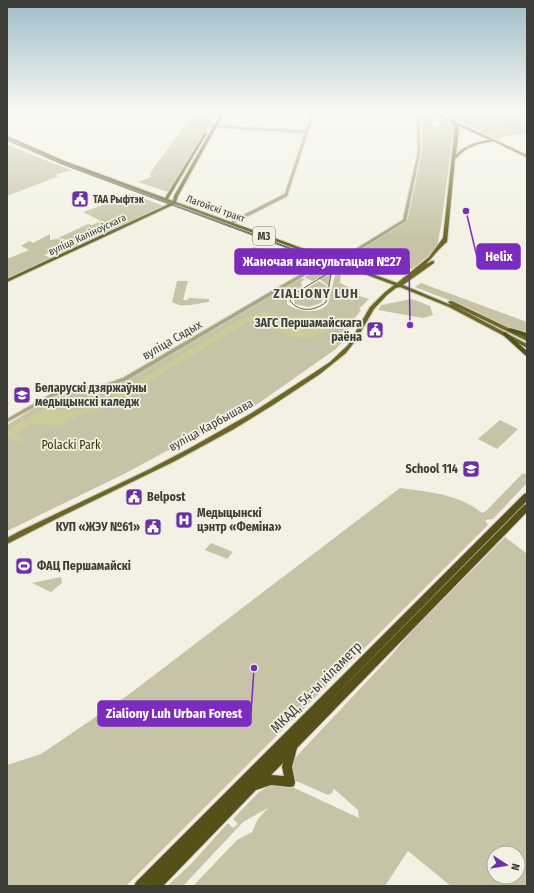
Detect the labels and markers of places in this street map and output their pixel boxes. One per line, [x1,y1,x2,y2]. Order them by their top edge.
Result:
public building icon: ТАА Рыфтэк [70,189,90,209]
place label: ТАА Рыфтэк [93,194,145,206]
callout: Helix [477,244,520,269]
callout: Жаночая кансультацыя №27 [235,249,409,274]
place label: ЗАГС Першамайскага раёна [254,316,362,344]
public building icon: ЗАГС Першамайскага раёна [365,320,385,340]
place label: Беларускі дзяржаўны медыцынскі каледж [35,381,147,409]
school or university icon: Беларускі дзяржаўны медыцынскі каледж [12,385,32,405]
school or university icon: School 114 [461,459,481,479]
place label: School 114 [406,462,458,476]
public building icon: Belpost [124,487,144,507]
place label: Belpost [147,490,186,504]
place label: Медыцынскі цэнтр «Феміна» [197,506,282,534]
hospital icon: Медыцынскі цэнтр «Феміна» [174,510,194,530]
public building icon: КУП «ЖЭУ №61» [143,517,163,537]
place label: КУП «ЖЭУ №61» [56,520,140,534]
sports icon: ФАЦ Першамайскі [14,556,34,576]
place label: ФАЦ Першамайскі [37,559,131,573]
callout: Zialiony Luh Urban Forest [98,701,251,726]

